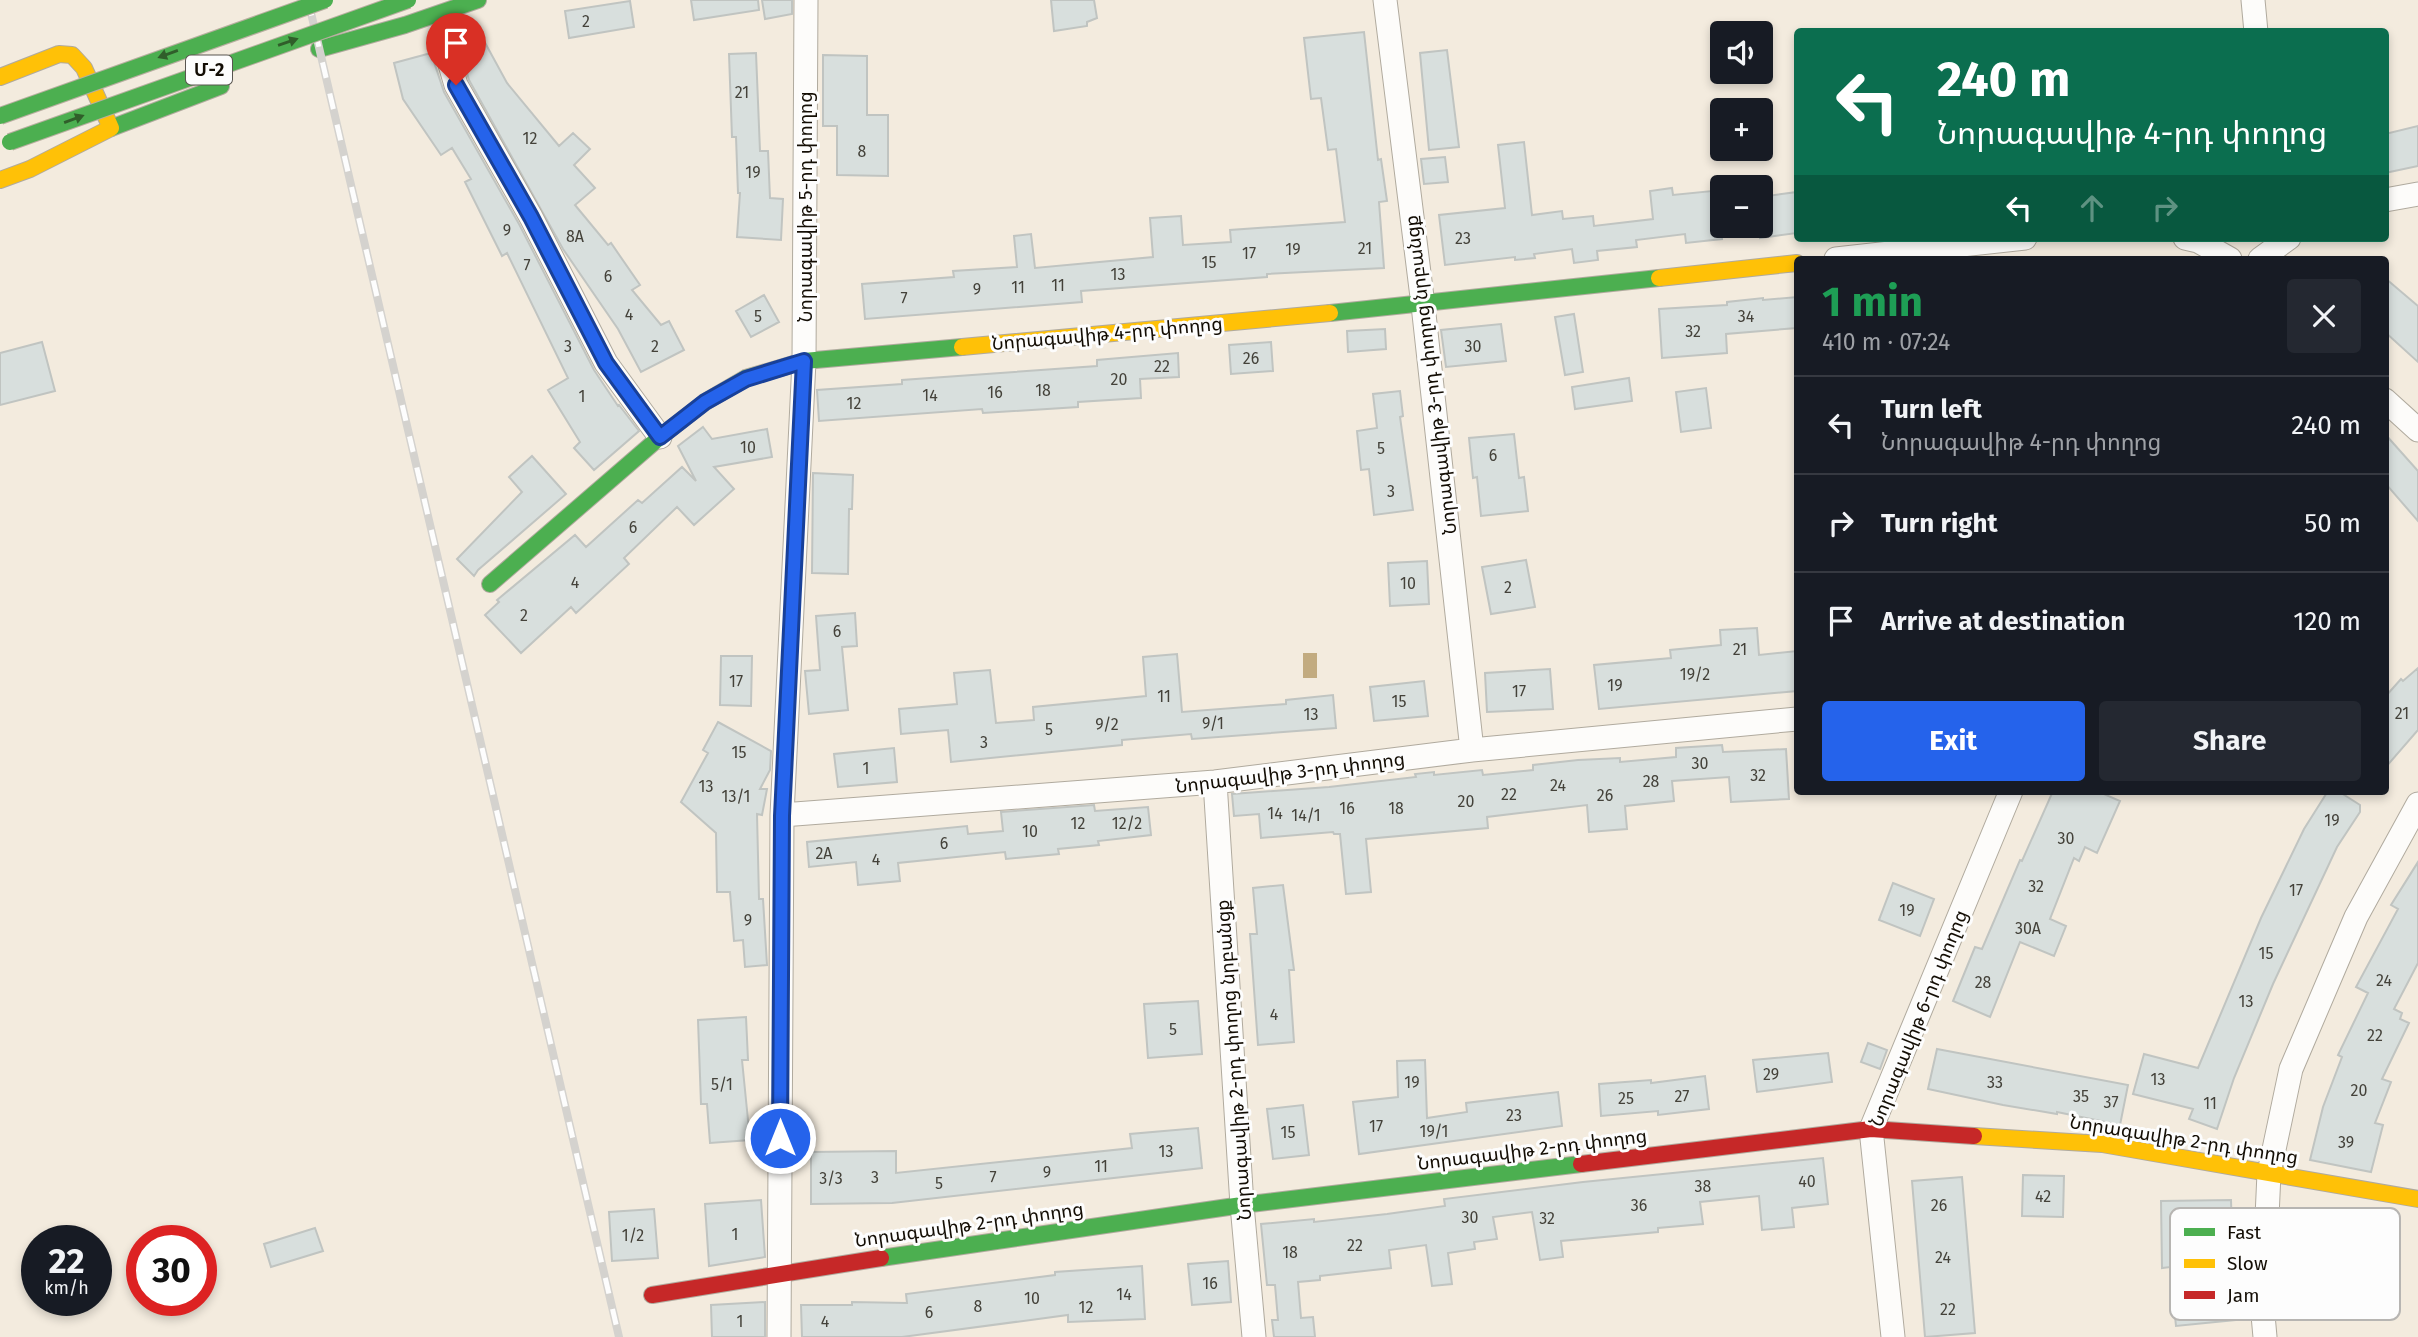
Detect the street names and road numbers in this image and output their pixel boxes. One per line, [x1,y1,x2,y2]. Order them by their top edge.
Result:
road number: Մ-2 [186,56,232,84]
street label: Նորագավիթ 5-րդ փողոց [794,91,817,323]
street label: Նորագավիթ 3-րդ փողոց նրբանցք [1399,214,1462,536]
street label: Նորագավիթ 4-րդ փողոց [991,312,1223,355]
street label: Նորագավիթ 3-րդ փողոց [1174,747,1406,798]
street label: Նորագավիթ 2-րդ փողոց նրբանցք [1211,899,1256,1221]
street label: Նորագավիթ 6-րդ փողոց [1864,906,1973,1130]
street label: Նորագավիթ 2-րդ փողոց [2068,1110,2300,1169]
street label: Նորագավիթ 2-րդ փողոց [1416,1124,1648,1175]
street label: Նորագավիթ 2-րդ փողոց [853,1197,1085,1252]

